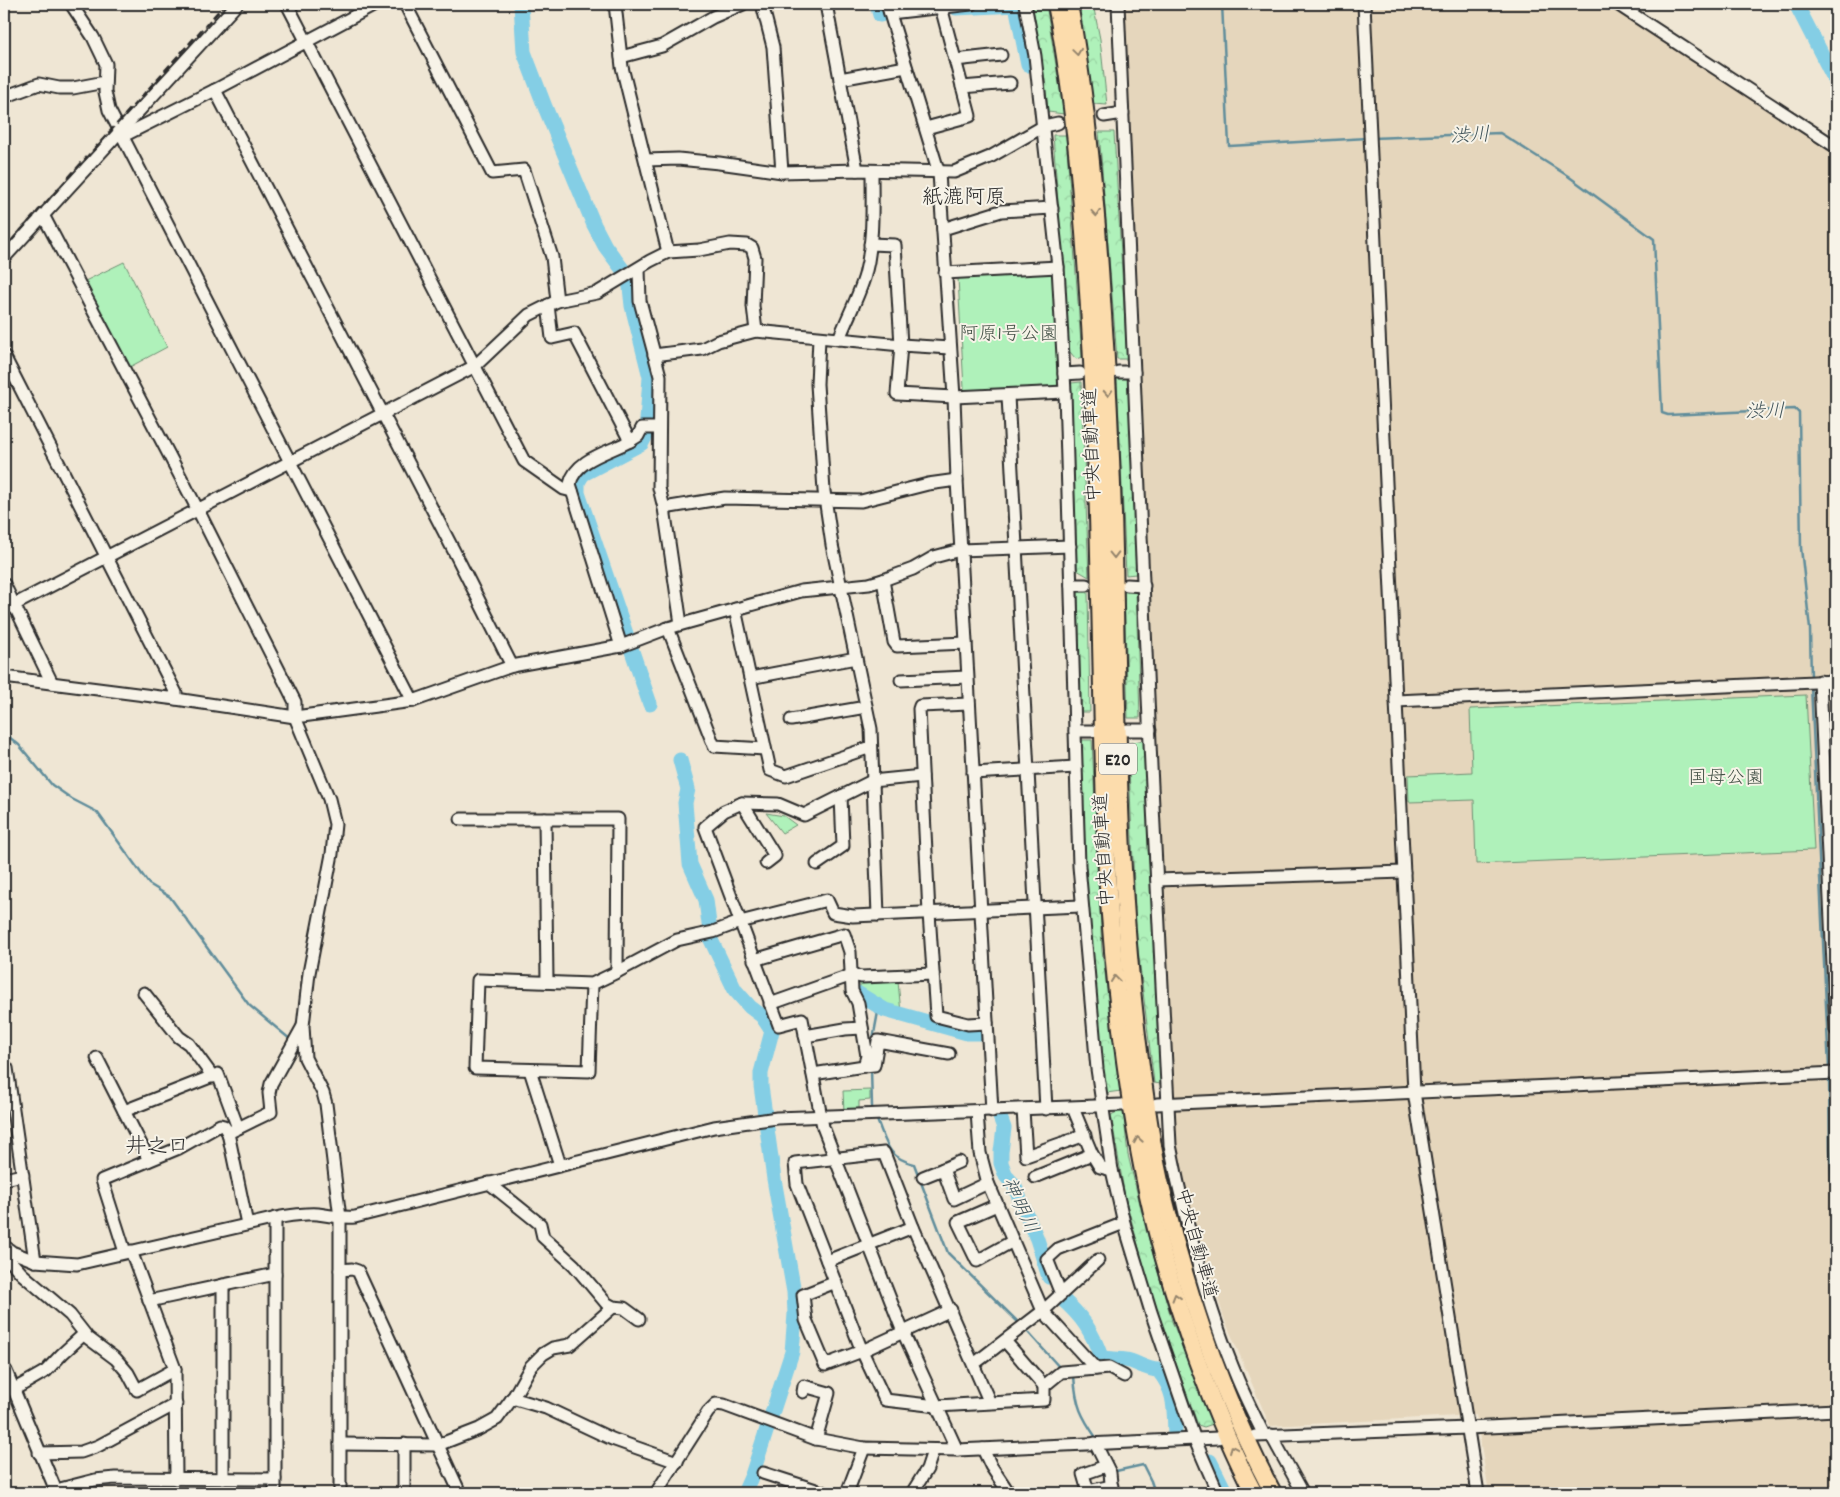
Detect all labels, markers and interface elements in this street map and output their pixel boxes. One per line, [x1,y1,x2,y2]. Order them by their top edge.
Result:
one-way arrow [1071,48,1081,56]
water label: 渋川 [1449,122,1491,152]
district label: 紙漉阿原 [922,184,1006,214]
one-way arrow [1090,209,1101,217]
park label: 阿原1号公園 [959,322,1059,349]
street label: 中央自動車道 [1078,387,1109,502]
one-way arrow [1102,389,1113,397]
water label: 渋川 [1745,399,1785,427]
one-way arrow [1109,552,1119,559]
road number: E20 [1099,744,1137,774]
park label: 国母公園 [1688,766,1764,793]
street label: 中央自動車道 [1089,792,1122,907]
one-way arrow [1110,974,1121,982]
district label: 井之口 [126,1133,189,1163]
one-way arrow [1133,1135,1143,1144]
water label: 神明川 [993,1173,1044,1239]
street label: 中央自動車道 [1167,1185,1222,1302]
one-way arrow [1171,1294,1181,1302]
one-way arrow [1229,1445,1240,1454]

